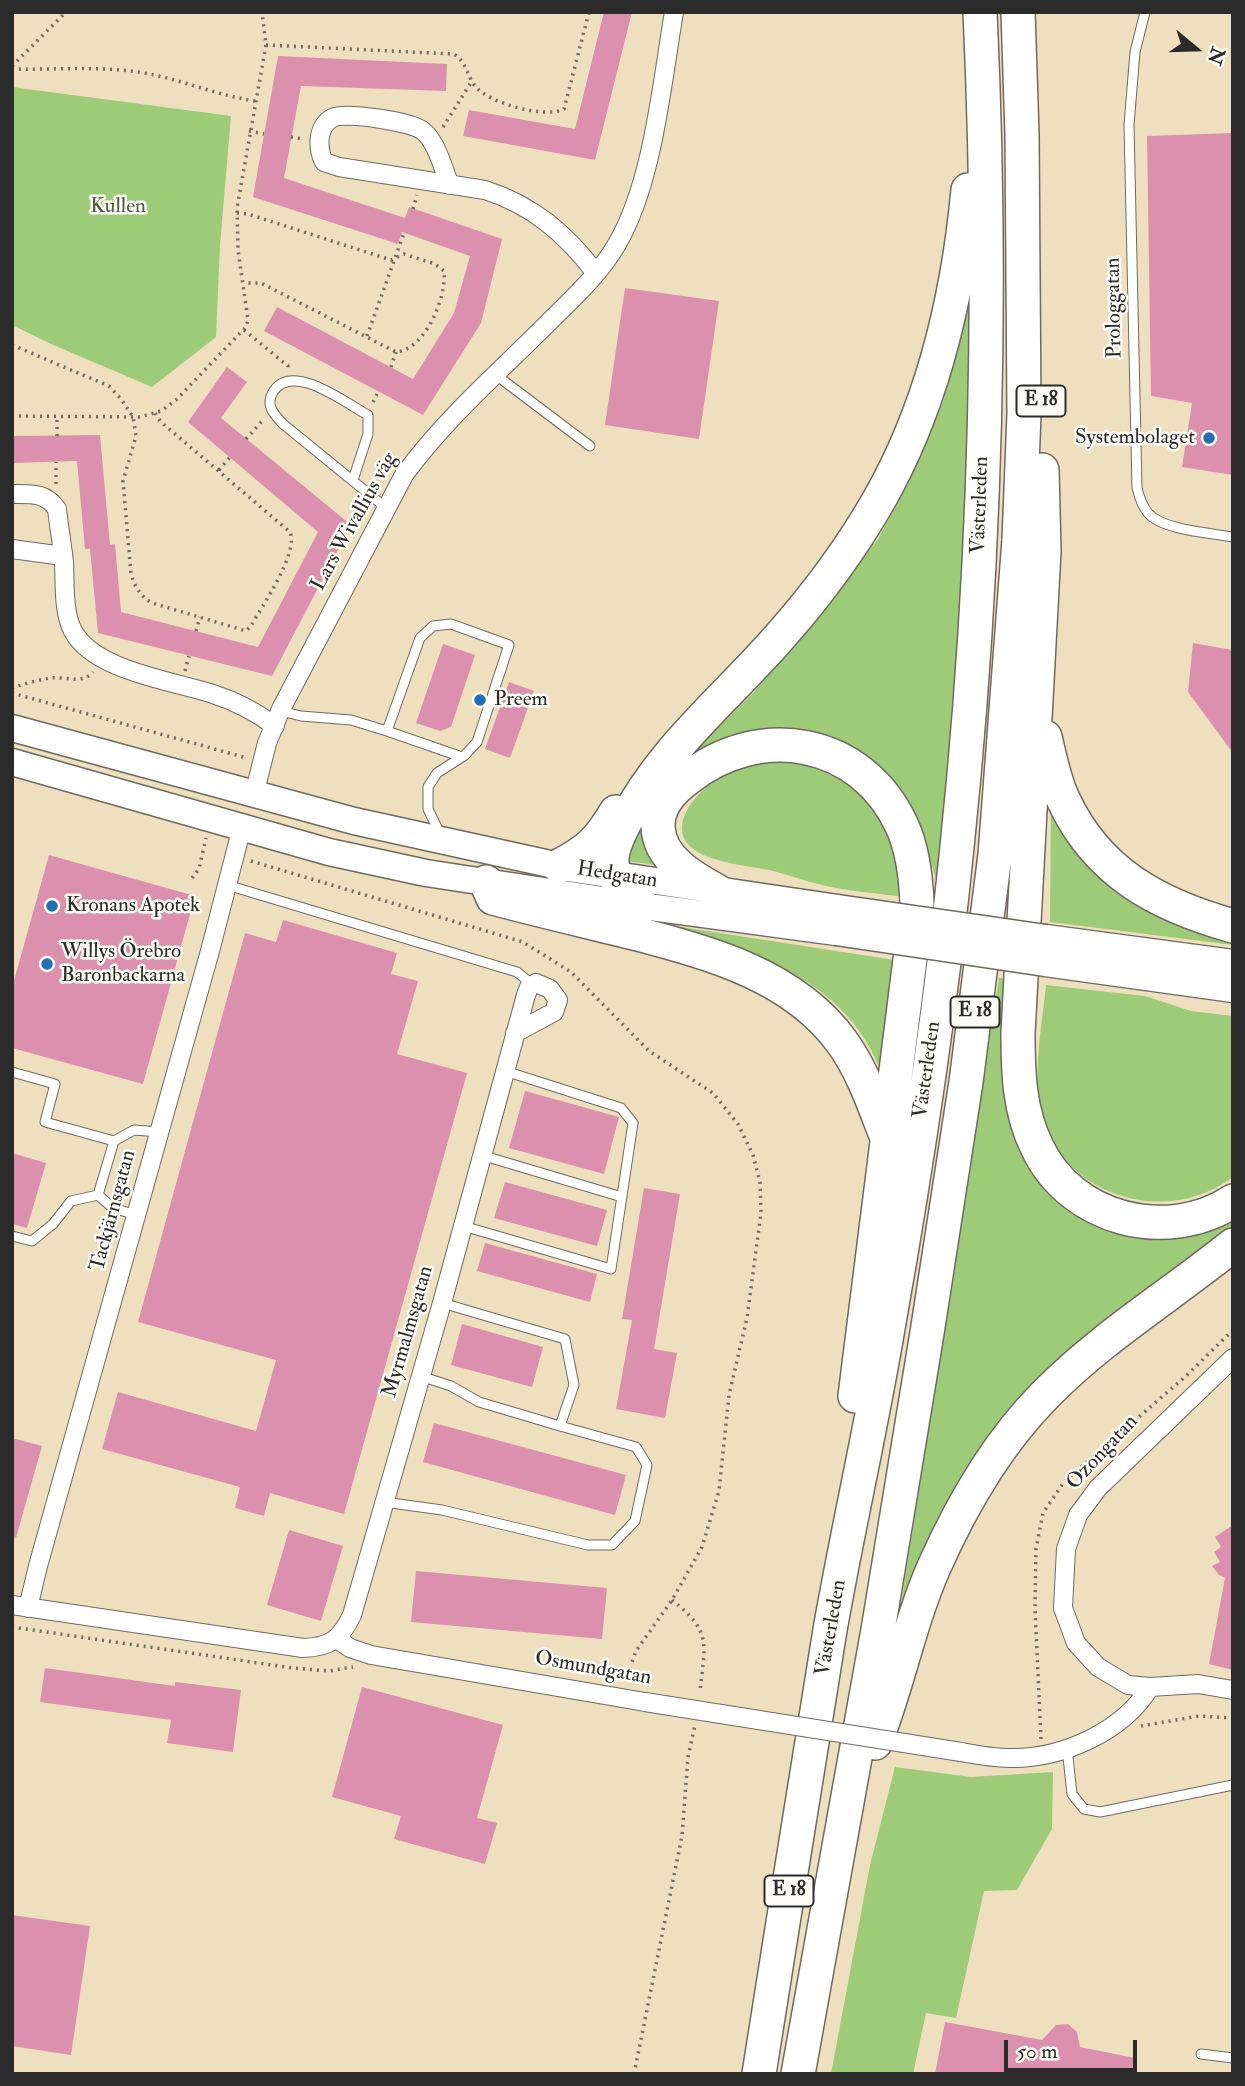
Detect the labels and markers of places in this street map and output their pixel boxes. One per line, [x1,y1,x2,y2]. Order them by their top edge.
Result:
place label: Systembolaget [1075,425,1195,451]
marker: Systembolaget [1201,430,1217,446]
place label: Preem [494,687,548,713]
marker: Preem [472,692,488,708]
place label: Kronans Apotek [66,893,200,919]
marker: Kronans Apotek [44,898,60,914]
place label: Willys Örebro Baronbackarna [61,939,185,989]
marker: Willys Örebro Baronbackarna [39,956,55,972]

